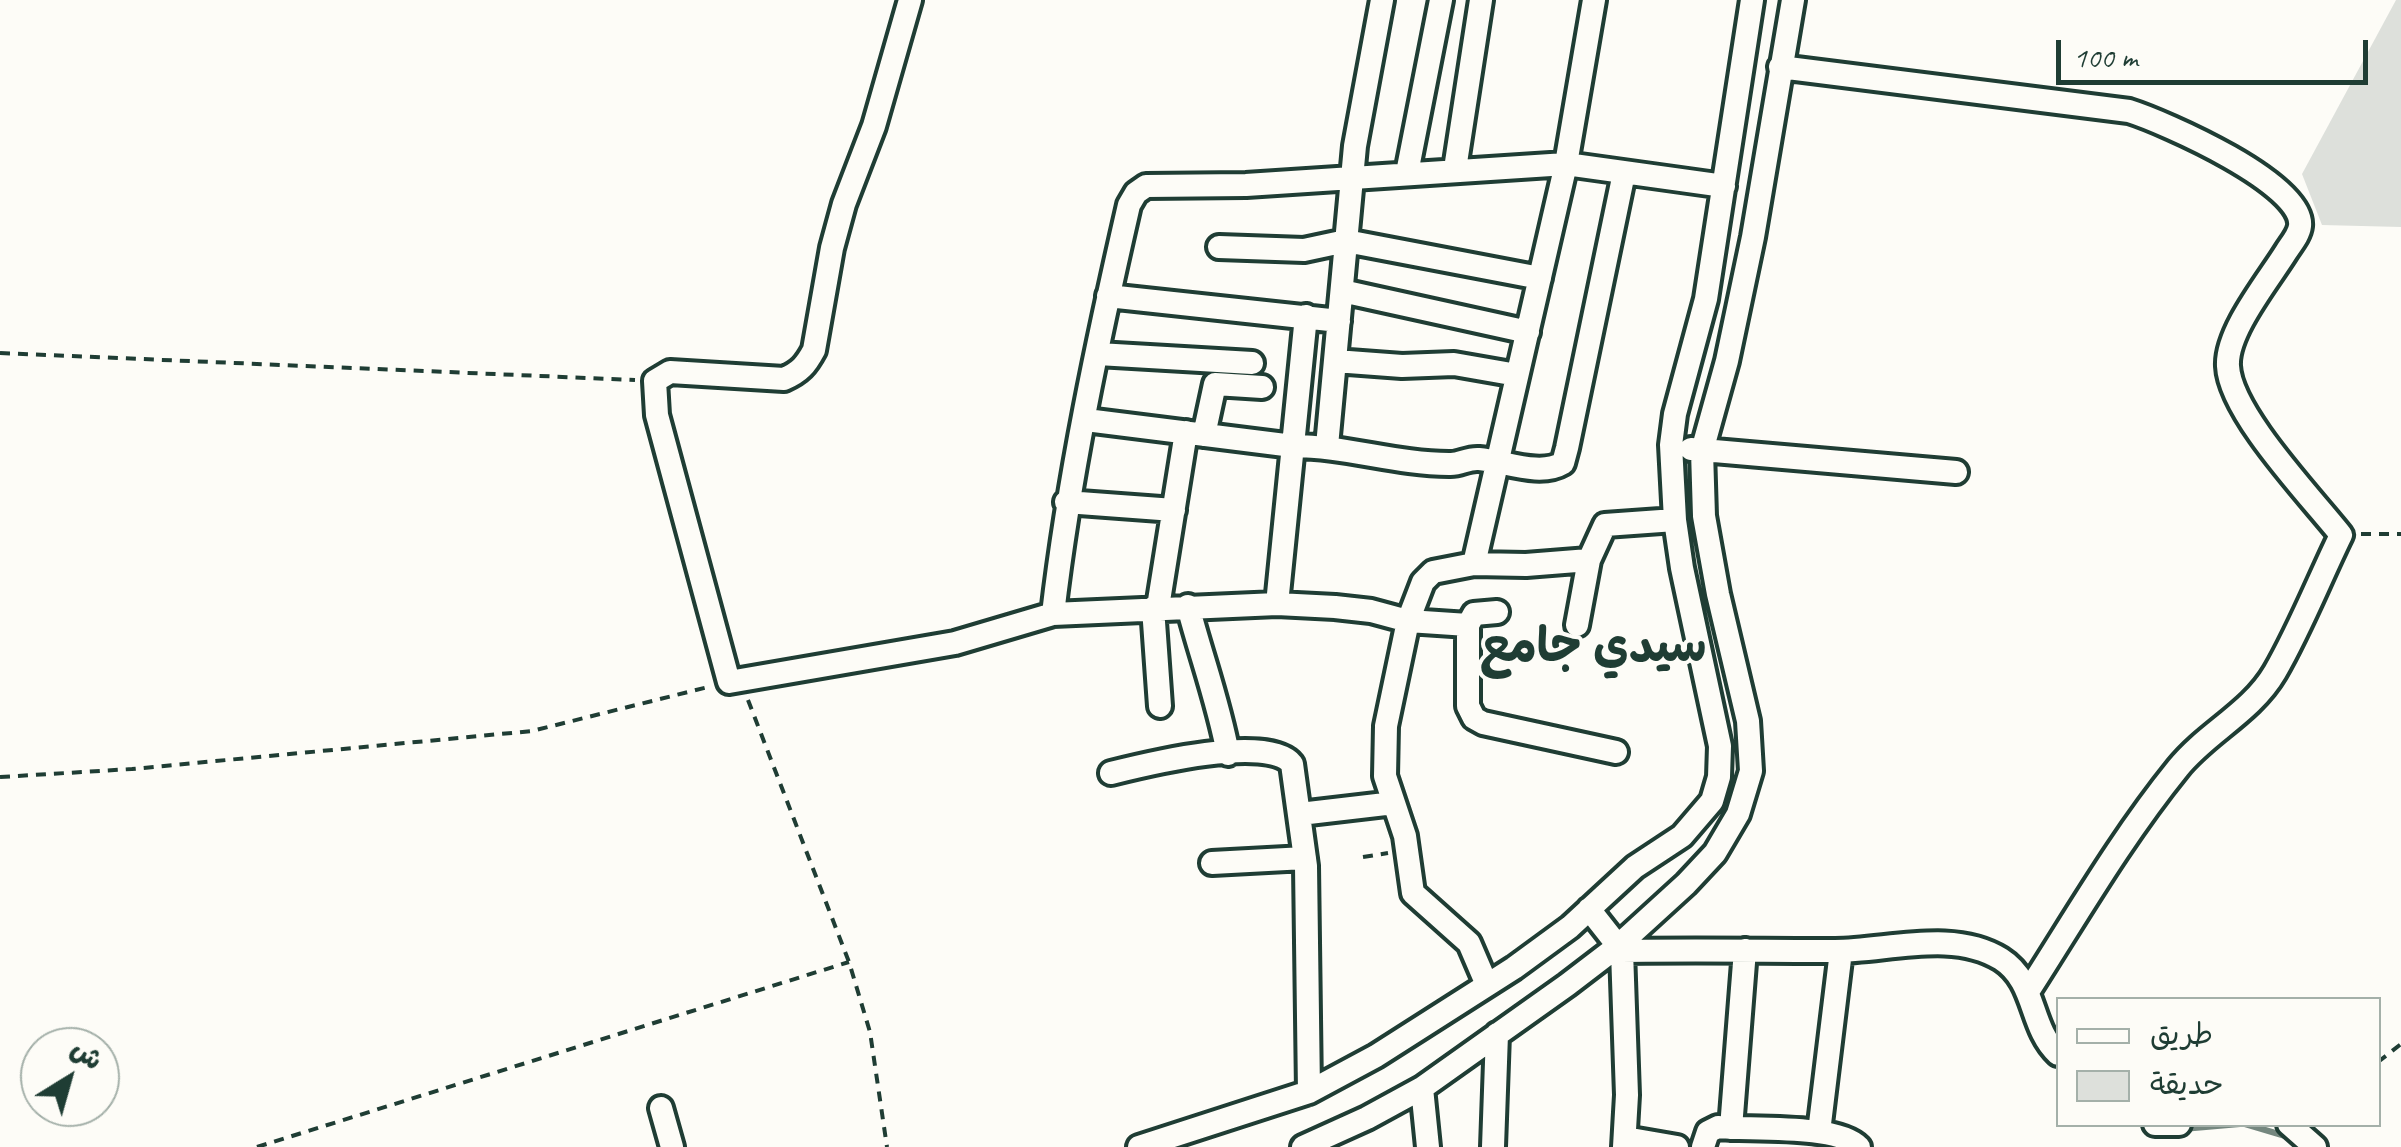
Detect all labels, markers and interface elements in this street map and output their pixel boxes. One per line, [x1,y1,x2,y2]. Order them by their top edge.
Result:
scale bar [2061,20,2374,82]
text: 100 m [2073,38,2138,76]
district label: سيدي جامع [1479,619,1707,677]
legend [2056,997,2381,1127]
text: طريق [2150,1015,2213,1053]
north arrow [20,1027,120,1127]
text: ش [64,1031,110,1077]
text: حديقة [2150,1065,2224,1103]

